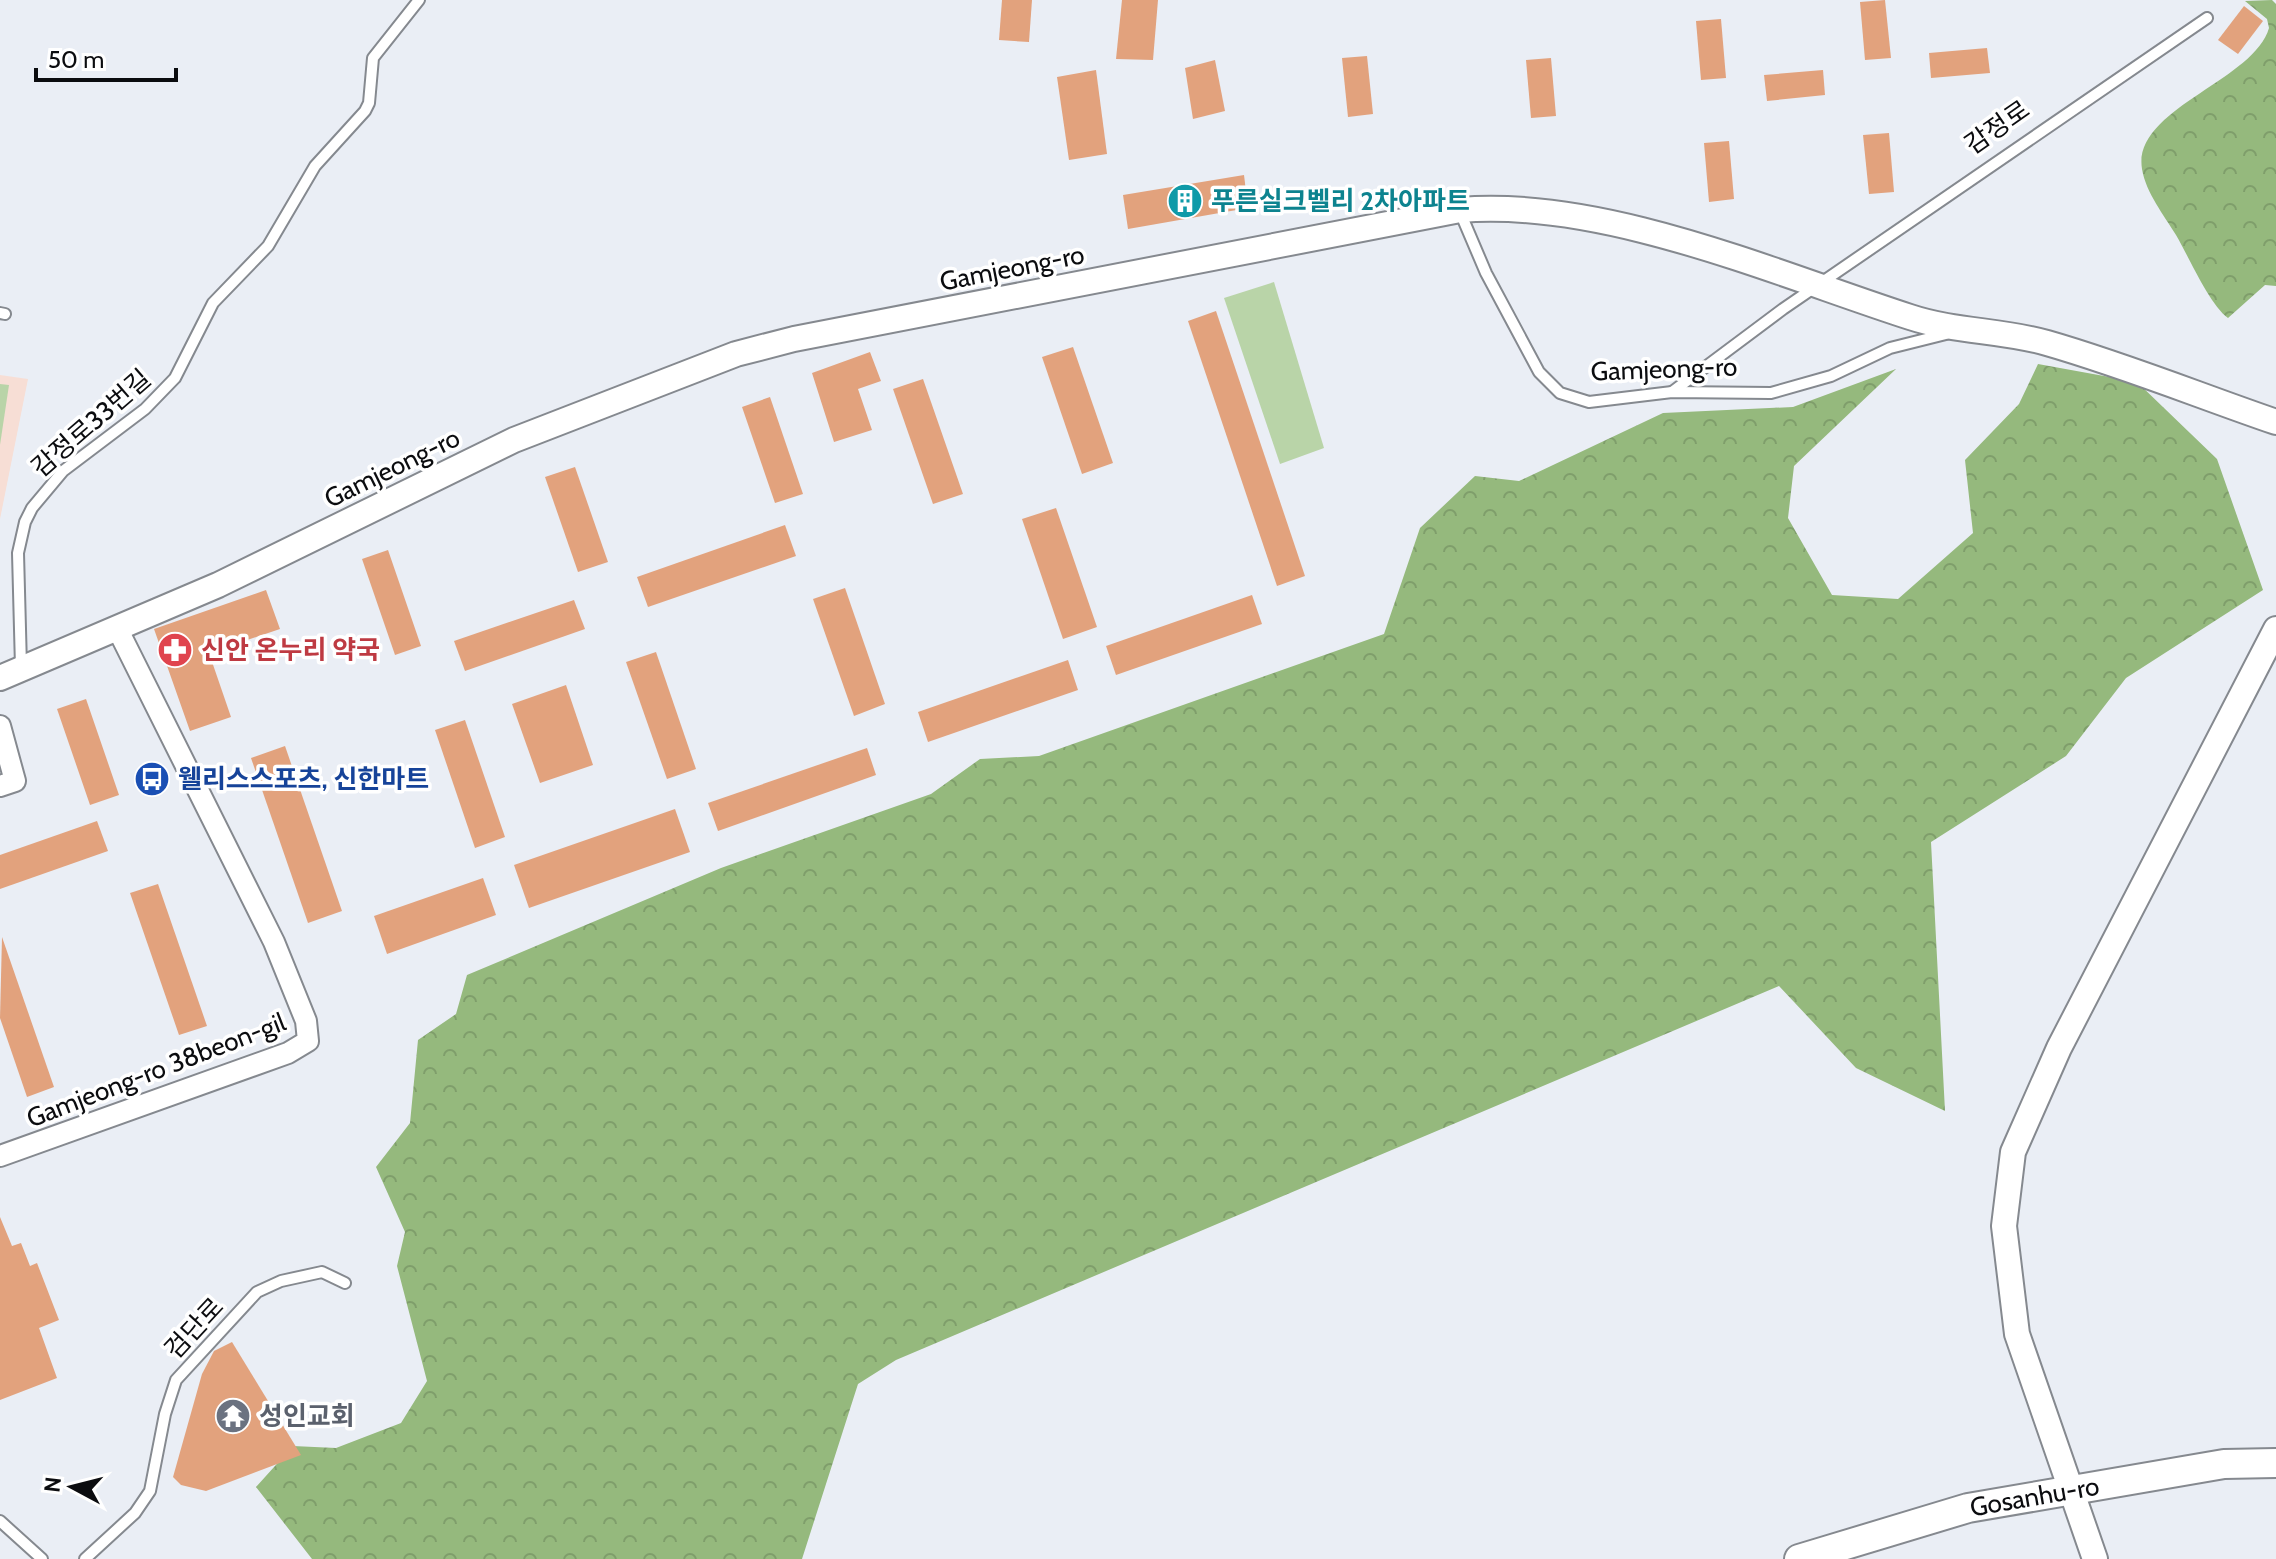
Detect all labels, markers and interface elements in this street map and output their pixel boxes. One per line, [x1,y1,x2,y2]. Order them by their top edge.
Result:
scale bar [36,32,176,82]
text: 50 m [48,45,104,74]
street label: 감정로 [1958,93,2036,161]
building icon: 푸른실크벨리 2차아파트 [1166,182,1204,220]
place label: 푸른실크벨리 2차아파트 [1211,185,1470,217]
street label: Gamjeong-ro [937,238,1087,298]
street label: Gamjeong-ro [1590,350,1738,388]
street label: 감정로33번길 [25,362,157,484]
street label: Gamjeong-ro [319,421,465,515]
pharmacy icon: 신안 온누리 약국 [156,631,194,669]
place label: 신안 온누리 약국 [201,634,380,666]
bus stop icon: 웰리스스포츠, 신한마트 [133,760,171,798]
place label: 웰리스스포츠, 신한마트 [178,763,429,795]
street label: Gamjeong-ro 38beon-gil [22,1006,290,1134]
street label: 검단로 [158,1291,230,1365]
temple icon: 성인교회 [214,1397,252,1435]
place label: 성인교회 [259,1400,355,1432]
north arrow [32,1447,112,1527]
street label: Gosanhu-ro [1968,1470,2101,1523]
text: N [38,1475,67,1494]

